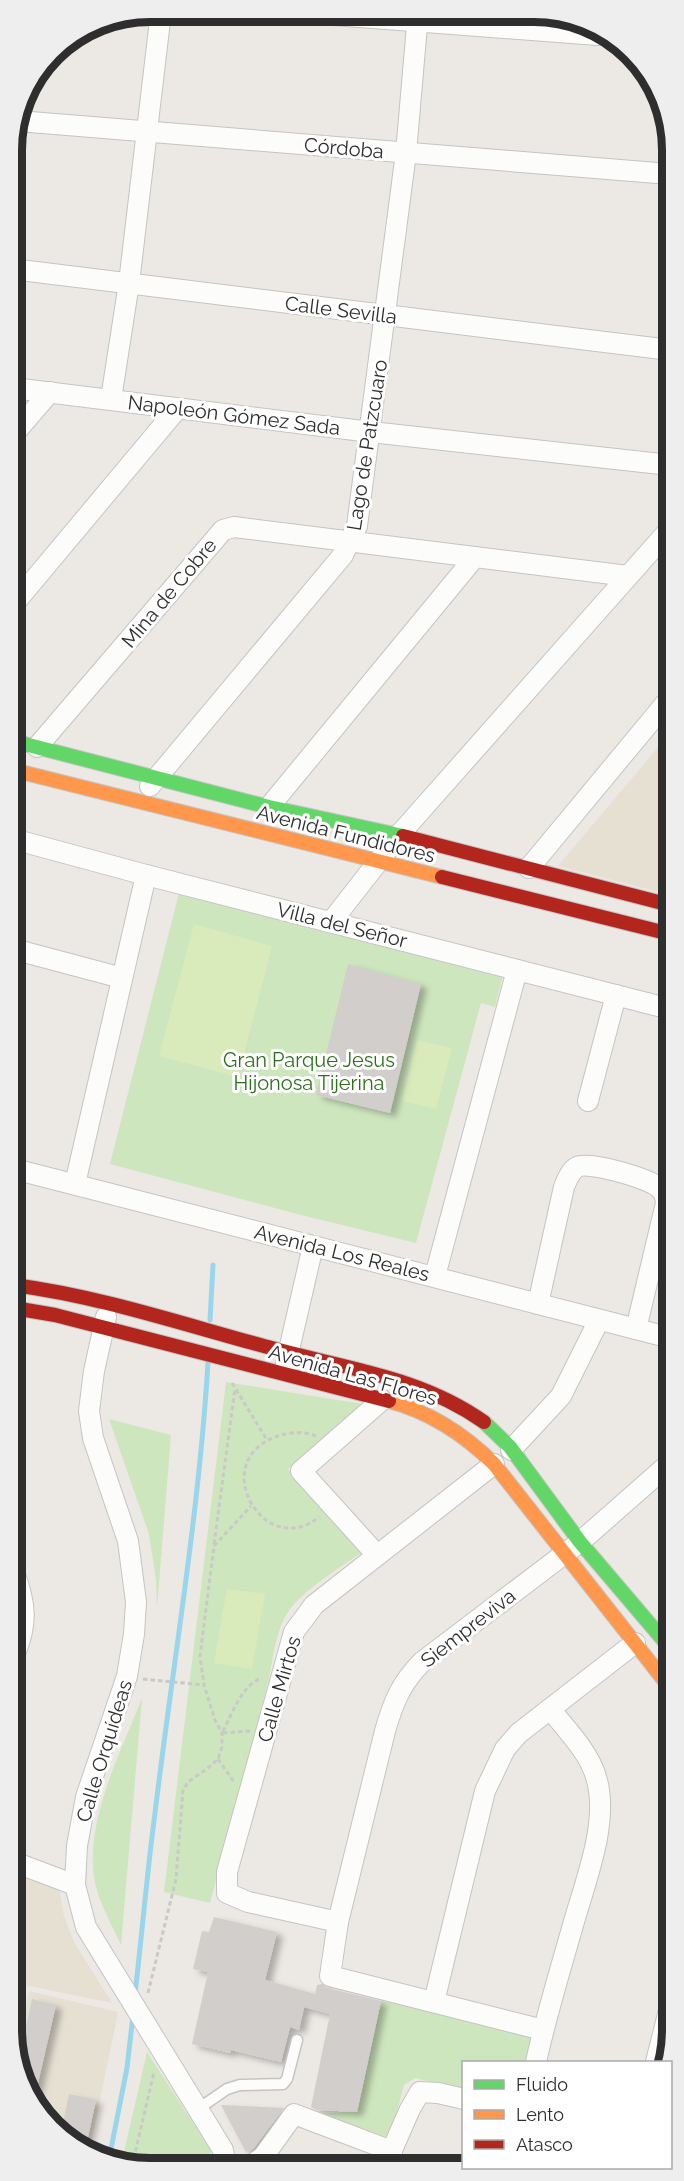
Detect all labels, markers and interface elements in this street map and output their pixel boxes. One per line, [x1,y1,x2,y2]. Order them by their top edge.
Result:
street label: Córdoba [303,133,385,163]
street label: Calle Sevilla [284,291,398,329]
street label: Lago de Patzcuaro [342,358,392,532]
street label: Napoleón Gómez Sada [126,390,342,440]
street label: Mina de Cobre [116,533,222,653]
street label: Avenida Fundidores [254,800,438,868]
street label: Villa del Señor [274,897,410,953]
park label: Gran Parque Jesus Hijonosa Tijerina [223,1048,395,1095]
street label: Avenida Los Reales [252,1220,432,1286]
street label: Avenida Las Flores [266,1339,440,1411]
street label: Siempreviva [416,1584,520,1672]
street label: Calle Mirtos [252,1633,306,1745]
street label: Calle Orquídeas [71,1677,137,1825]
legend [462,2061,672,2169]
text: Fluido [516,2074,568,2095]
text: Lento [516,2104,564,2125]
text: Atasco [516,2134,573,2155]

